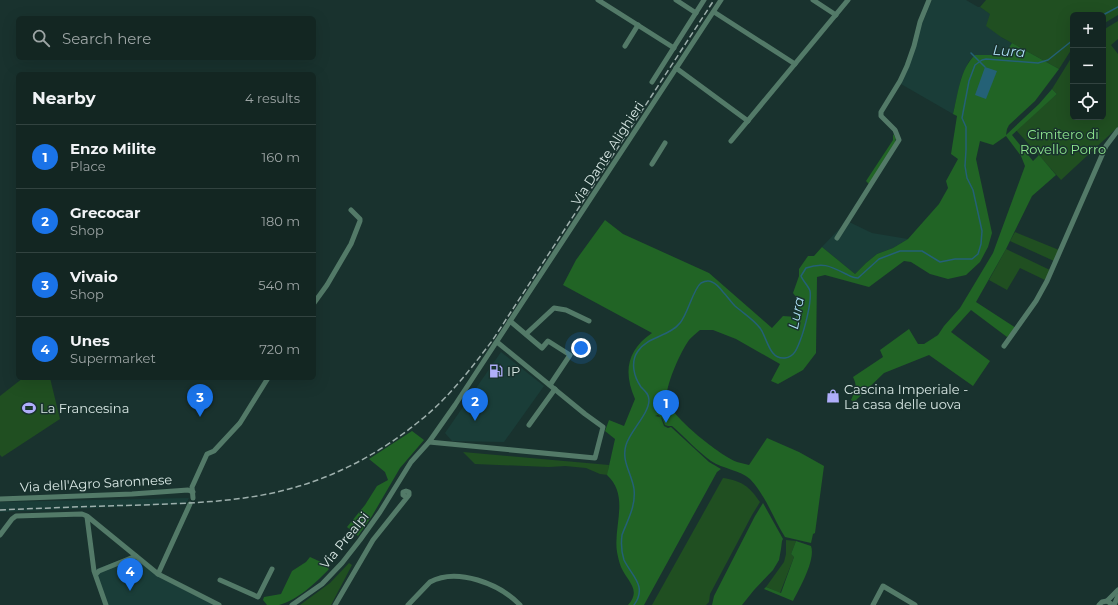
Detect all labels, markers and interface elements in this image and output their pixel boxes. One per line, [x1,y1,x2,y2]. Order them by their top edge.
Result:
map controls [1070,12,1106,120]
button: + [1070,12,1106,48]
search box [16,16,316,60]
icon: search [30,27,52,49]
text: Search here [62,29,151,48]
water label: Lura [992,41,1026,61]
button: − [1070,48,1106,84]
button: locate [1070,84,1106,120]
text: Nearby [32,88,96,108]
text: 4 results [245,90,300,106]
street label: Via Dante Alighieri [567,98,647,208]
park label: Cimitero di Rovello Porro [1020,126,1106,157]
text: Enzo Milite [70,139,156,158]
text: 1 [42,149,48,165]
text: 160 m [262,149,300,165]
text: Place [70,158,106,174]
text: Grecocar [70,203,141,222]
text: 2 [41,213,49,229]
text: 180 m [261,213,300,229]
text: Shop [70,222,104,238]
text: Vivaio [70,267,118,286]
text: 3 [41,277,49,293]
text: 540 m [258,277,300,293]
text: Shop [70,286,104,302]
water label: Lura [784,295,808,331]
text: Unes [70,331,110,350]
your location [571,338,591,358]
text: 4 [41,341,49,357]
text: 720 m [259,341,300,357]
text: Supermarket [70,350,156,366]
fuel station icon: IP [488,363,504,379]
place label: IP [507,363,520,379]
place label: Cascina Imperiale - La casa delle uova [844,381,968,412]
pin: 3 [187,384,213,417]
pin: 2 [462,388,488,421]
shop icon: Cascina Imperiale - La casa delle uova [825,388,841,404]
pin: 1 [653,390,679,423]
sports icon: La Francesina [21,400,37,416]
place label: La Francesina [40,400,129,416]
street label: Via dell'Agro Saronnese [19,471,173,495]
street label: Via Prealpi [316,508,372,572]
pin: 4 [117,558,143,591]

